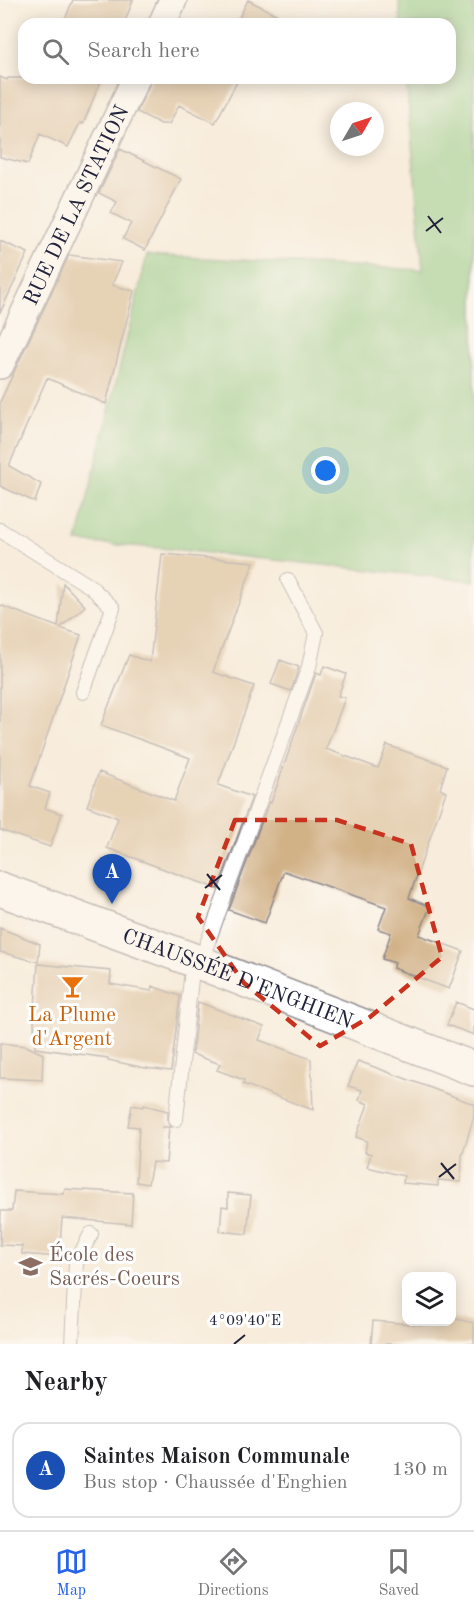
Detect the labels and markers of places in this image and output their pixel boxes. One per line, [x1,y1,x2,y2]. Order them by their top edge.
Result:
pin: A [92,854,132,904]
bar icon: La Plume d'Argent [59,973,85,999]
place label: La Plume d'Argent [28,1005,116,1050]
place label: École des Sacrés-Coeurs [49,1241,180,1290]
school or university icon: École des Sacrés-Coeurs [18,1253,44,1279]

